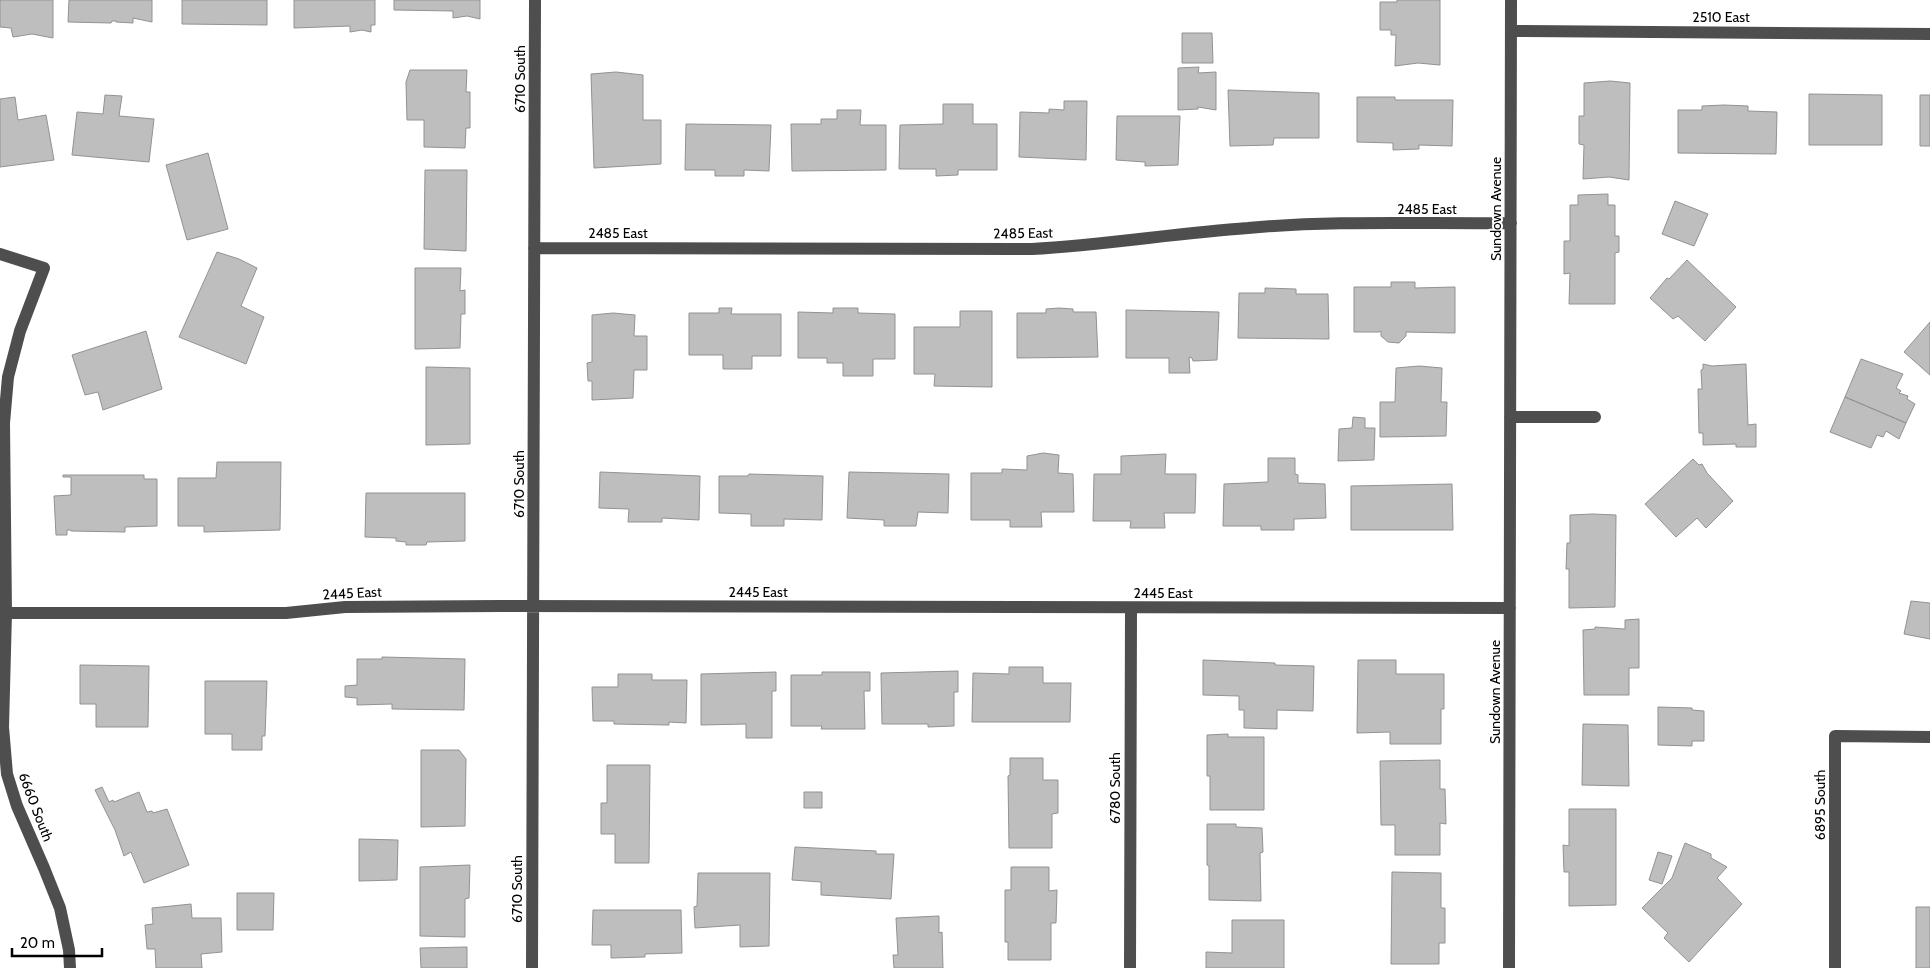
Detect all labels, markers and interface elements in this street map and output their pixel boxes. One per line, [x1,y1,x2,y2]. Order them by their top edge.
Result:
street label: 2510 East [1692,8,1750,26]
street label: 6710 South [511,45,529,113]
street label: Sundown Avenue [1487,157,1505,261]
street label: 2485 East [1397,200,1457,218]
street label: 2485 East [993,223,1053,243]
street label: 2485 East [588,224,648,242]
street label: 6710 South [510,450,528,518]
street label: 2445 East [322,582,382,604]
street label: 2445 East [728,583,788,601]
street label: 2445 East [1133,584,1193,602]
street label: Sundown Avenue [1486,640,1504,744]
street label: 6780 South [1106,752,1124,824]
street label: 6660 South [15,770,57,844]
street label: 6895 South [1811,770,1829,840]
street label: 6710 South [508,855,526,923]
scale bar [12,926,102,958]
text: 20 m [20,934,55,952]

